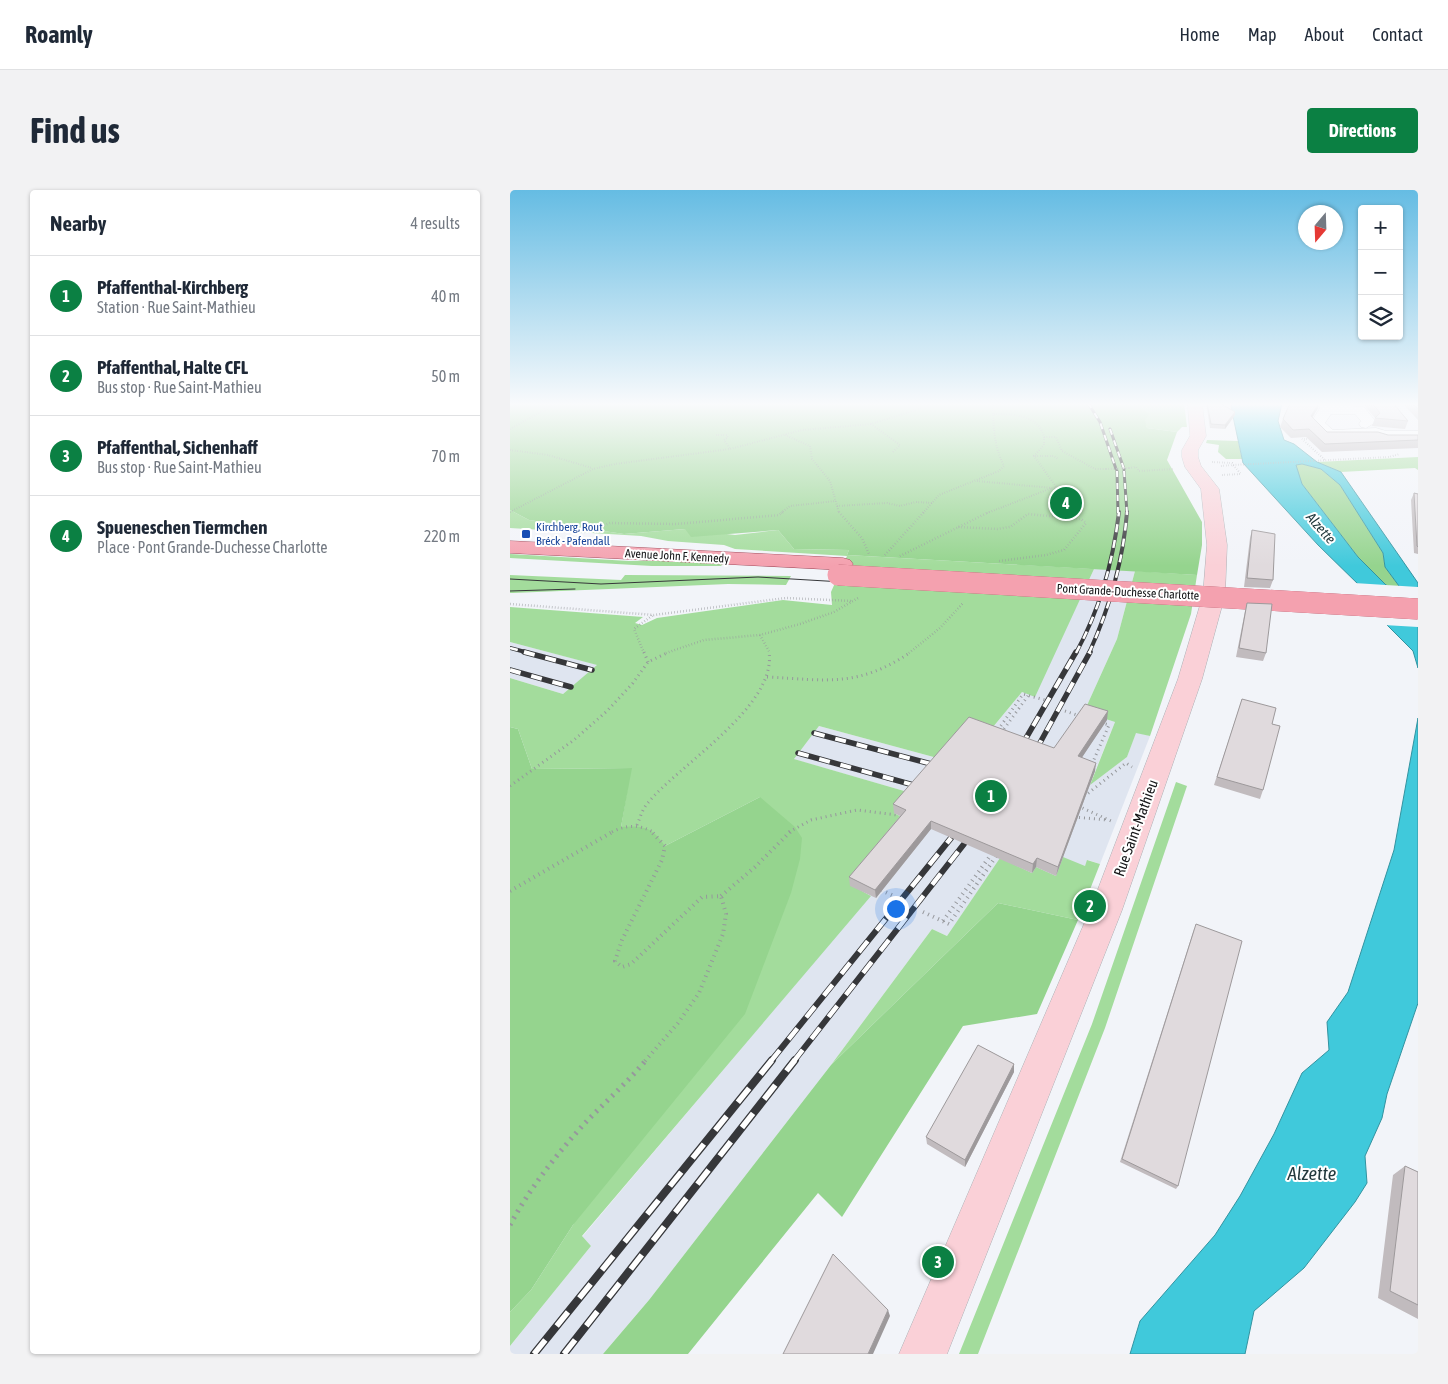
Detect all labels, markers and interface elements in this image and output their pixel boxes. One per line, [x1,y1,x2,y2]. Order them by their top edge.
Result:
text: Roamly [25,21,93,48]
text: Home [1180,24,1220,45]
text: Map [1248,24,1277,45]
text: About [1305,24,1344,45]
text: Contact [1372,24,1423,45]
button: Directions [1307,108,1418,153]
text: Find us [30,110,120,150]
north arrow [1298,205,1343,250]
map controls [1358,205,1403,340]
button: + [1358,205,1403,250]
text: Nearby [50,211,106,235]
text: 4 results [410,214,460,232]
button: − [1358,250,1403,295]
text: Pfaffenthal-Kirchberg [97,276,248,298]
text: 1 [62,287,70,305]
text: 40 m [431,287,460,305]
button: layers [1358,295,1403,340]
text: Station · Rue Saint-Mathieu [97,298,256,316]
text: Pfaffenthal, Halte CFL [97,356,248,378]
text: 2 [62,367,70,385]
text: 50 m [431,367,460,385]
text: Bus stop · Rue Saint-Mathieu [97,378,262,396]
text: Pfaffenthal, Sichenhaff [97,436,258,458]
text: 3 [62,447,70,465]
text: 70 m [431,447,460,465]
text: Bus stop · Rue Saint-Mathieu [97,458,262,476]
pin: 4 [1050,484,1082,522]
water label: Alzette [1302,508,1339,547]
text: Spueneschen Tiermchen [97,516,267,538]
place label: Kirchberg, Rout Bréck - Pafendall [536,520,611,548]
text: 4 [62,527,70,545]
text: 220 m [424,527,460,545]
marker: Kirchberg, Rout Bréck - Pafendall [520,528,532,540]
text: Place · Pont Grande-Duchesse Charlotte [97,538,328,556]
street label: Avenue John F. Kennedy [625,546,730,566]
street label: Pont Grande-Duchesse Charlotte [1056,581,1200,603]
pin: 1 [975,777,1007,815]
street label: Rue Saint-Mathieu [1110,777,1161,879]
pin: 2 [1074,887,1106,925]
your location [883,896,909,922]
water label: Alzette [1286,1162,1337,1184]
pin: 3 [922,1243,954,1281]

